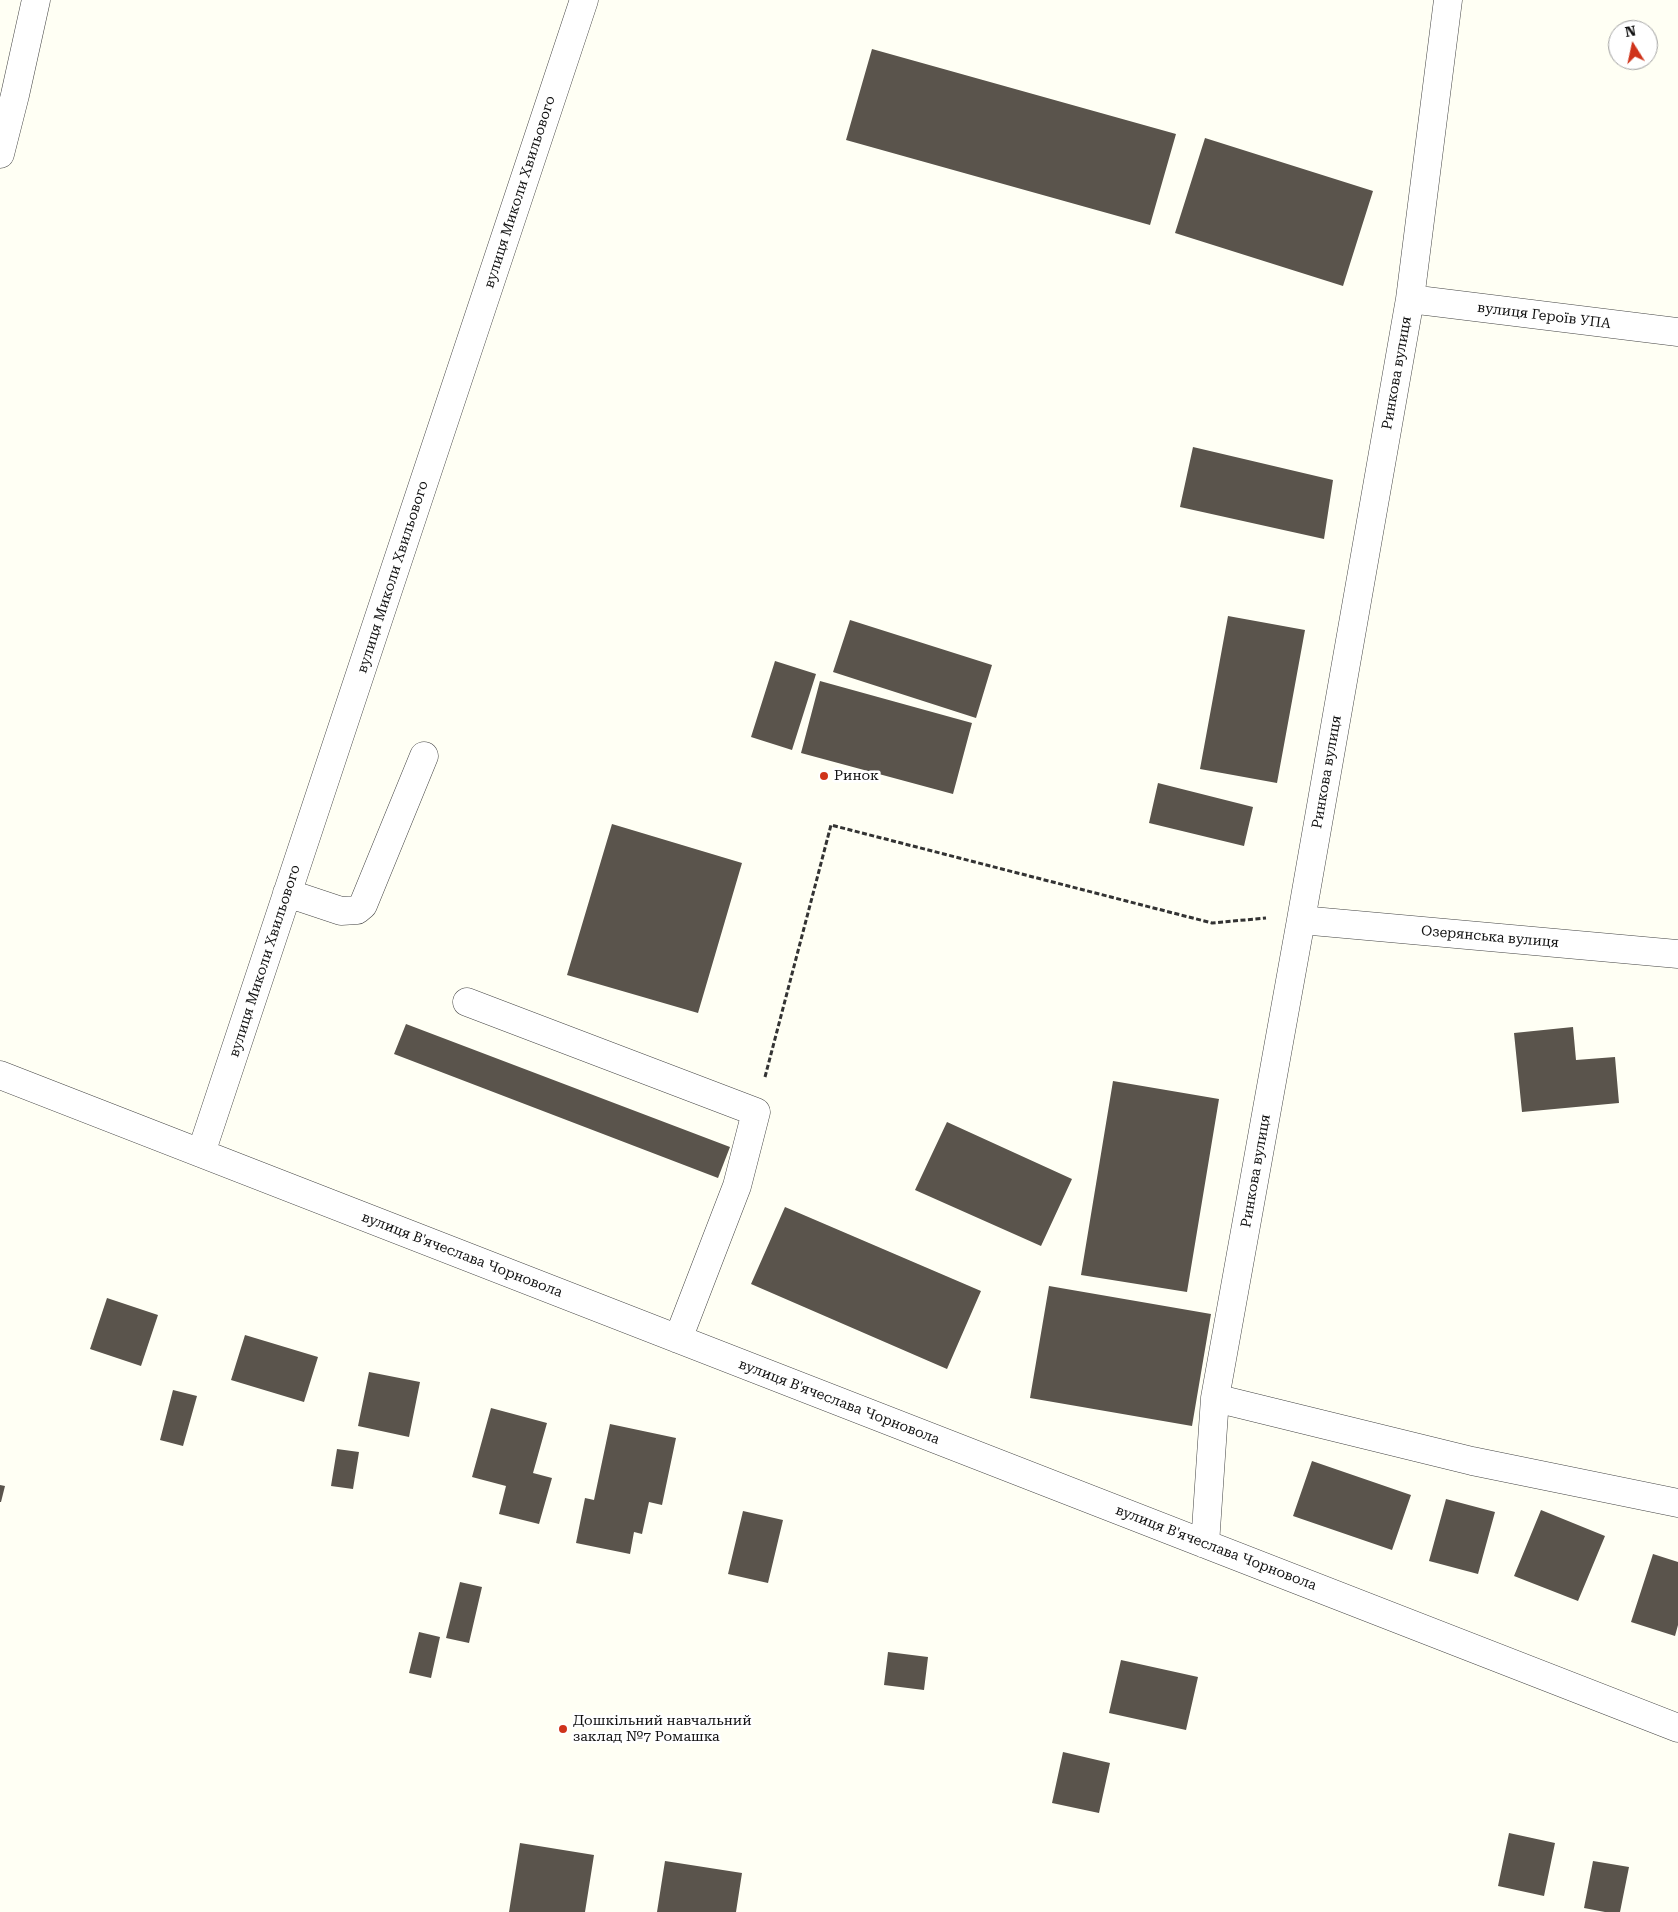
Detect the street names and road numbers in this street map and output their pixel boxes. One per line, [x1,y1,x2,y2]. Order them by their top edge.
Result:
street label: вулиця Миколи Хвильового [481,94,559,290]
street label: вулиця Героїв УПА [1476,299,1612,333]
street label: Ринкова вулиця [1379,315,1415,431]
street label: вулиця Миколи Хвильового [354,479,432,675]
street label: Ринкова вулиця [1309,714,1345,830]
street label: вулиця Миколи Хвильового [226,863,304,1059]
street label: Озерянська вулиця [1420,923,1560,951]
street label: Ринкова вулиця [1238,1113,1274,1229]
street label: вулиця В'ячеслава Чорновола [359,1209,565,1301]
street label: вулиця В'ячеслава Чорновола [736,1356,942,1448]
street label: вулиця В'ячеслава Чорновола [1113,1502,1319,1594]

